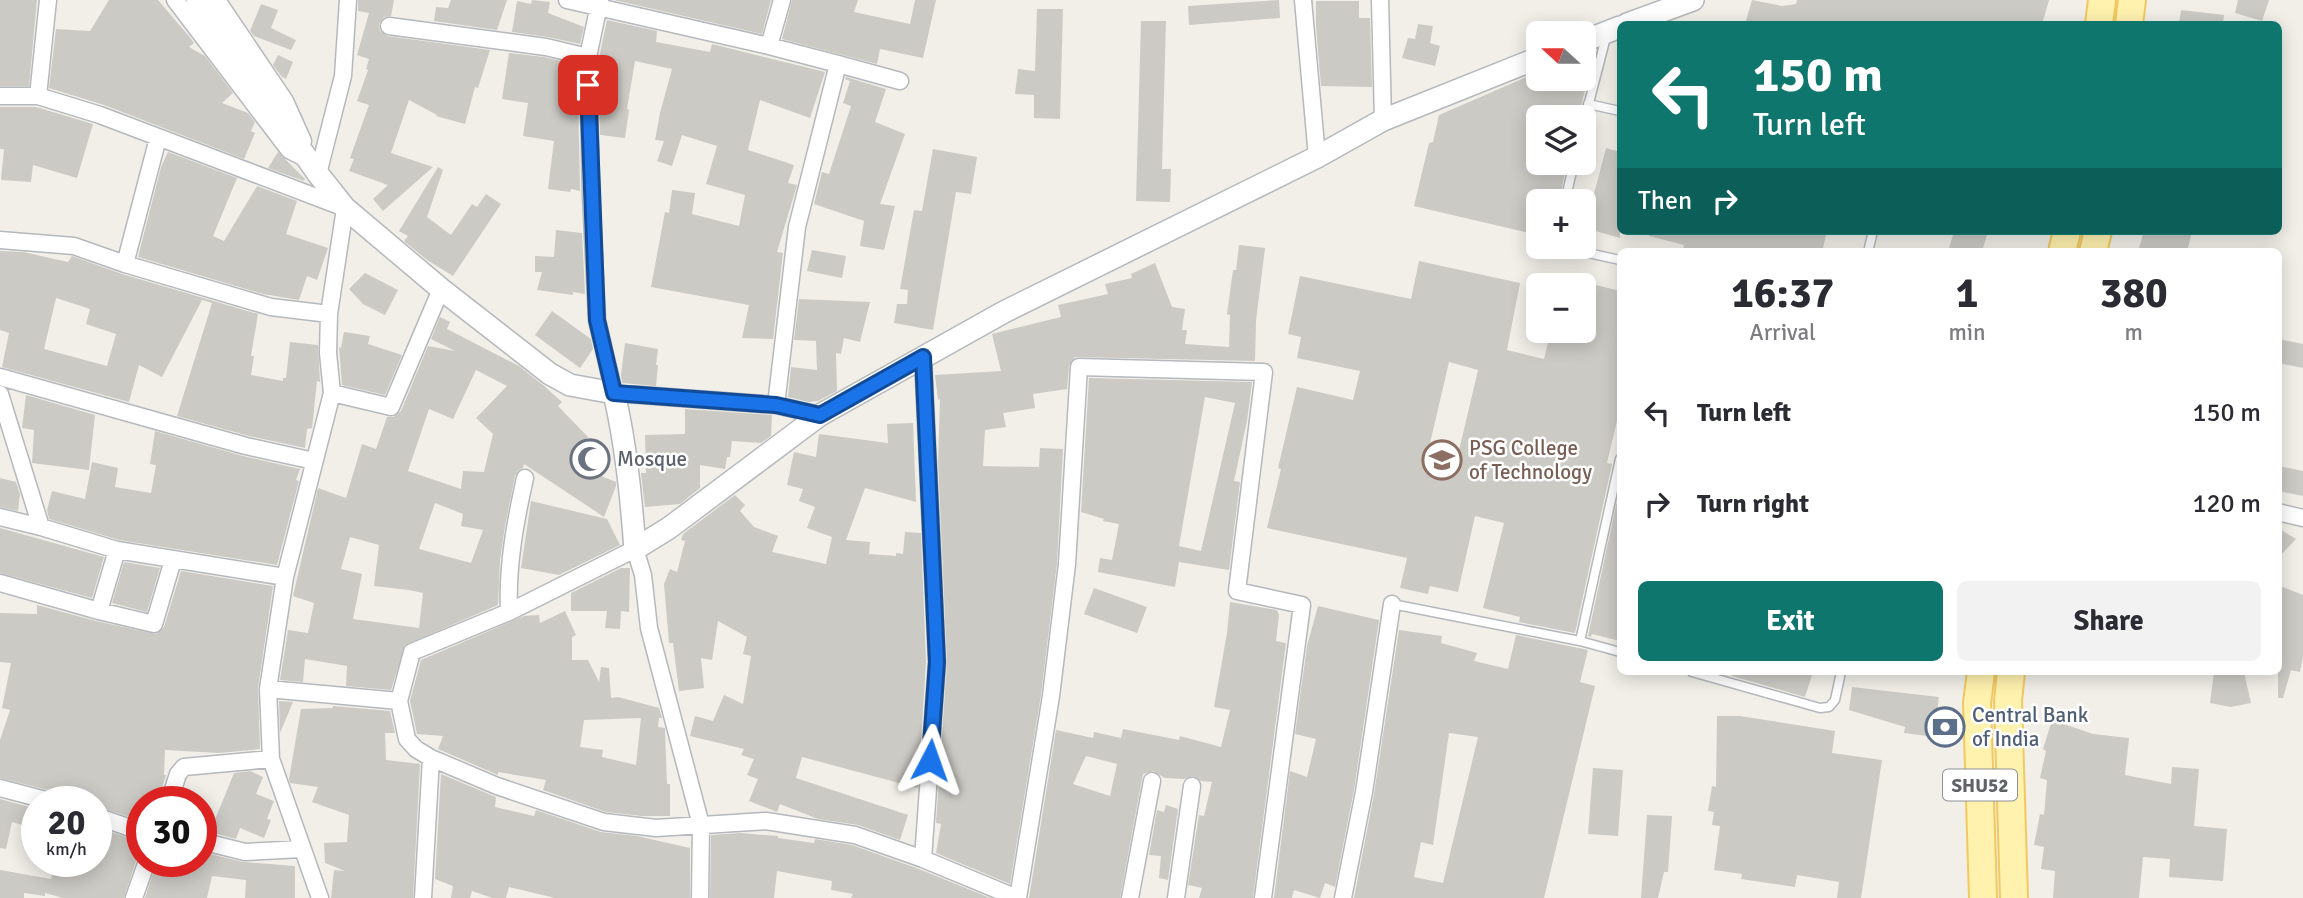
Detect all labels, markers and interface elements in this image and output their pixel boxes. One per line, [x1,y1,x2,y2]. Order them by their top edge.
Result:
north arrow [1526,21,1596,91]
map controls [1526,21,1596,343]
text: 150 m [1753,45,1883,105]
icon: left [1638,49,1729,140]
pin [558,55,618,115]
icon: arrive [569,66,607,104]
button: layers [1526,105,1596,175]
text: Turn left [1753,105,1866,144]
icon: right [1706,182,1744,220]
text: Then [1638,185,1692,217]
button: + [1526,189,1596,259]
text: 16:37 [1731,268,1834,319]
text: 1 [1956,268,1978,319]
text: 380 [2100,268,2168,319]
button: − [1526,273,1596,343]
text: Arrival [1750,318,1816,347]
text: min [1948,318,1986,347]
text: m [2125,318,2143,347]
icon: left [1638,394,1676,432]
text: Turn left [1697,397,1791,429]
text: 150 m [2192,397,2261,429]
place label: PSG College of Technology [1469,435,1592,485]
mosque icon: Mosque [569,438,611,480]
school or university icon: PSG College of Technology [1421,439,1463,481]
place label: Mosque [617,446,687,472]
icon: right [1638,485,1676,523]
text: Turn right [1697,488,1809,520]
text: 120 m [2192,488,2261,520]
button: Exit [1638,581,1943,661]
button: Share [1957,581,2261,661]
place label: Central Bank of India [1972,702,2089,752]
bank icon: Central Bank of India [1924,706,1966,748]
position arrow [893,723,967,797]
road number: SHU52 [1943,770,2017,800]
speed limit sign: 30 [126,786,217,877]
text: 20 [48,801,85,844]
text: km/h [46,838,87,860]

